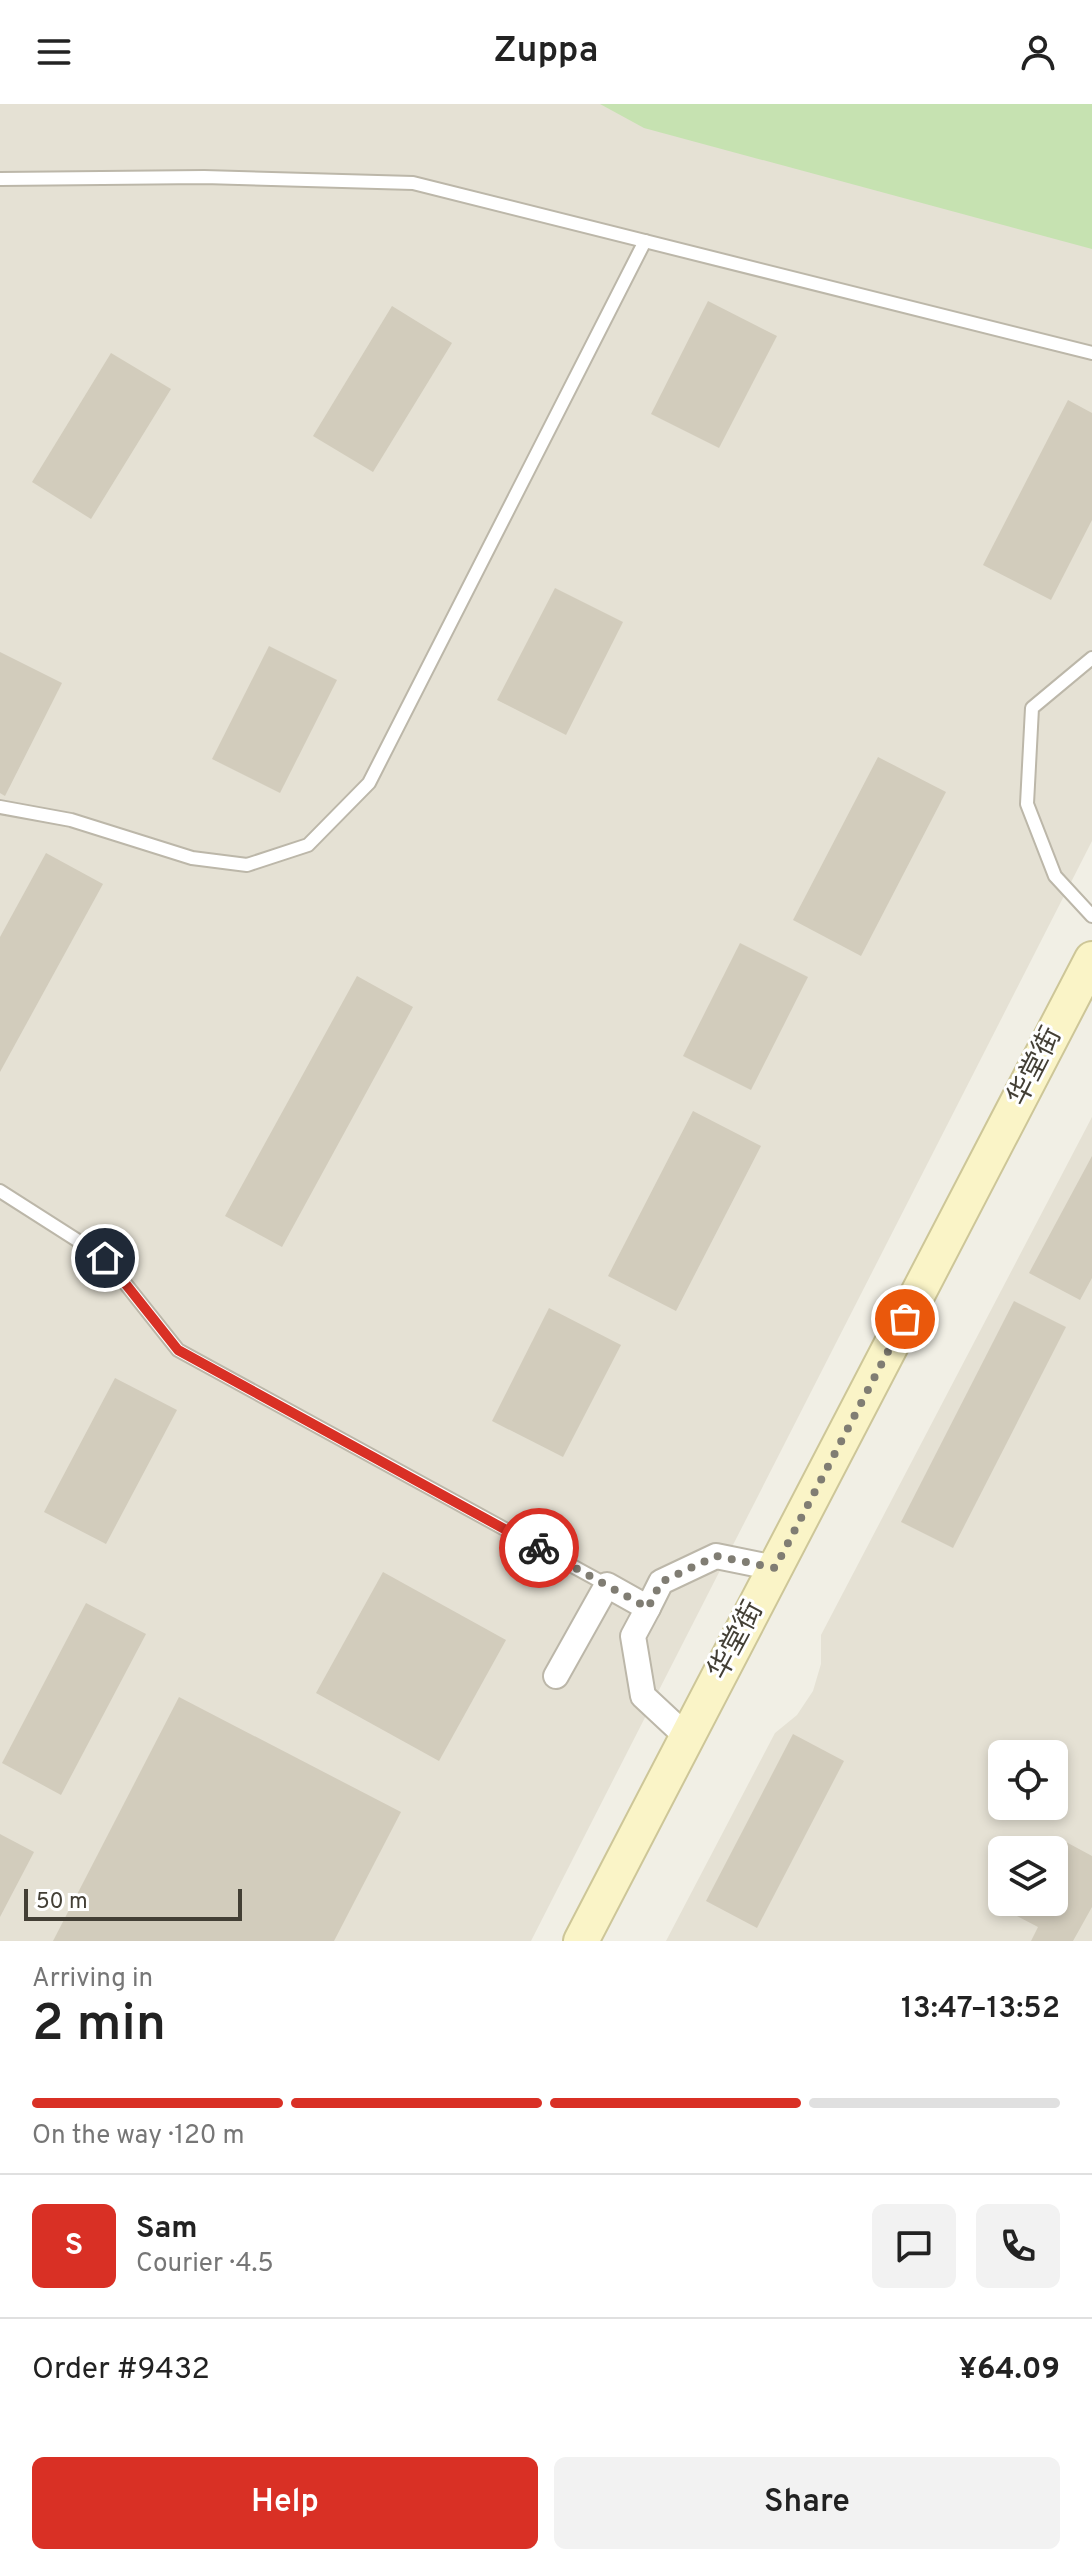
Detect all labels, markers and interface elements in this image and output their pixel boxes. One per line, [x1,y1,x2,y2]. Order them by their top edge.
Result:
text: Zuppa [493,29,599,75]
icon: menu [32,30,76,74]
icon: person [1016,30,1060,74]
street label: 华堂街 [1001,1021,1071,1113]
pin [71,1224,139,1292]
icon: home [83,1236,127,1280]
pin [871,1285,939,1353]
icon: bag [883,1297,927,1341]
courier [499,1508,579,1588]
icon: bike [517,1526,561,1570]
street label: 华堂街 [701,1595,773,1687]
map controls [988,1740,1068,1916]
button: locate [988,1740,1068,1820]
button: layers [988,1836,1068,1916]
scale bar [24,1885,242,1921]
text: 50 m [36,1889,88,1916]
text: Arriving in [32,1963,153,1996]
text: 13:47–13:52 [901,1991,1060,2028]
text: 2 min [32,1993,166,2059]
text: On the way · 120 m [32,2120,245,2153]
button: chat [872,2204,956,2288]
button: phone [976,2204,1060,2288]
text: Sam [136,2211,198,2248]
text: S [65,2228,83,2265]
text: Courier · 4.5 [136,2248,274,2281]
text: Order #9432 [32,2352,210,2389]
text: ¥64.09 [959,2352,1060,2389]
button: Help [32,2457,538,2549]
button: Share [554,2457,1060,2549]

